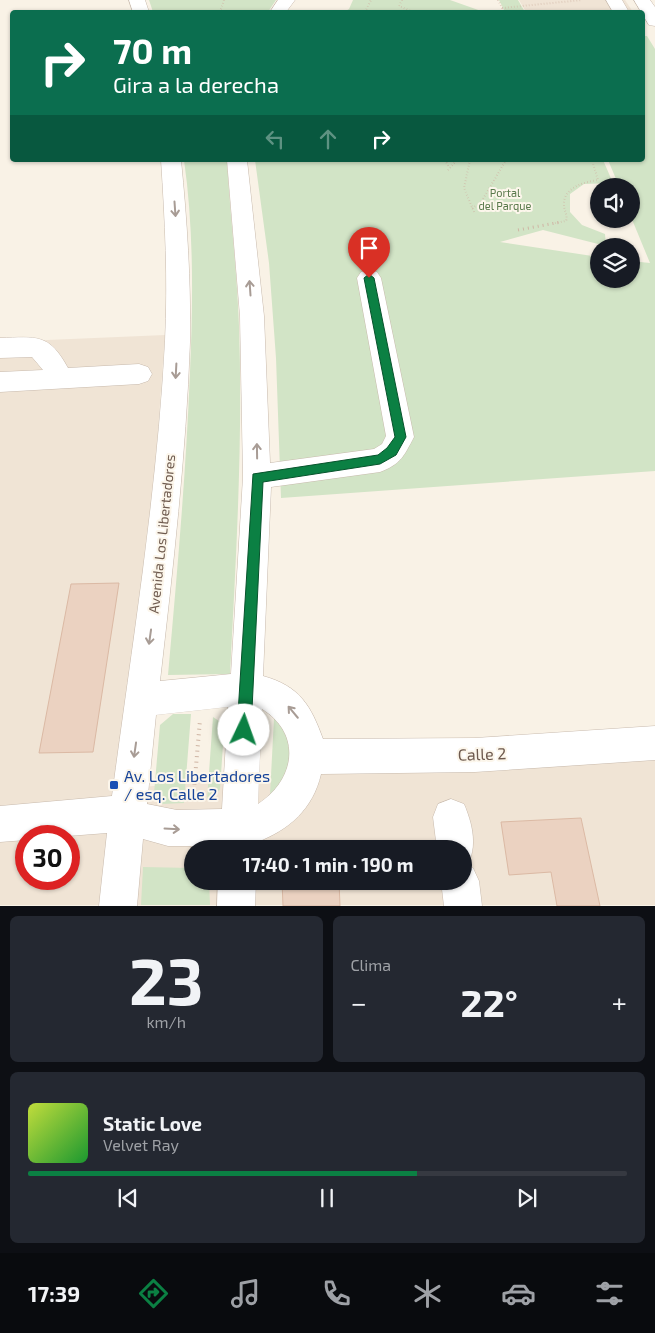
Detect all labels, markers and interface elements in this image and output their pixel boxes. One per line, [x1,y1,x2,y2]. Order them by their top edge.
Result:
text: 70 m [113,29,192,71]
icon: right [30,30,95,95]
text: Gira a la derecha [113,71,279,97]
icon: left [261,125,289,153]
icon: ahead [314,125,342,153]
icon: right [367,125,395,153]
map controls [590,178,640,288]
button: sound [590,178,640,228]
park label: Portal del Parque [479,186,532,212]
one-way arrow [170,200,179,216]
pin [348,227,390,278]
icon: arrive [355,234,383,262]
button: layers [590,238,640,288]
one-way arrow [246,281,255,297]
one-way arrow [172,363,181,379]
one-way arrow [252,443,262,460]
street label: Avenida Los Libertadores [145,454,178,614]
one-way arrow [145,629,155,645]
position arrow [217,703,269,755]
one-way arrow [288,706,299,719]
one-way arrow [130,742,140,758]
street label: Calle 2 [457,743,507,764]
place label: Av. Los Libertadores / esq. Calle 2 [124,766,270,803]
marker: Av. Los Libertadores / esq. Calle 2 [108,779,120,791]
one-way arrow [164,824,180,833]
speed limit sign: 30 [15,825,80,890]
text: 17:40 · 1 min · 190 m [242,853,414,876]
text: 23 [129,940,204,1018]
text: Clima [351,955,391,974]
text: 22° [461,979,518,1025]
text: − [351,985,367,1019]
text: + [612,985,627,1019]
text: km/h [146,1012,186,1031]
text: Static Love [103,1112,202,1135]
text: Velvet Ray [103,1135,179,1154]
icon: previous [114,1184,142,1212]
icon: pause [313,1184,341,1212]
icon: next [513,1184,541,1212]
icon: directions [136,1276,171,1311]
icon: music [228,1276,263,1311]
icon: phone [319,1276,354,1311]
icon: climate [410,1276,445,1311]
icon: car [501,1276,536,1311]
icon: filters [592,1276,627,1311]
text: 17:39 [28,1280,80,1306]

